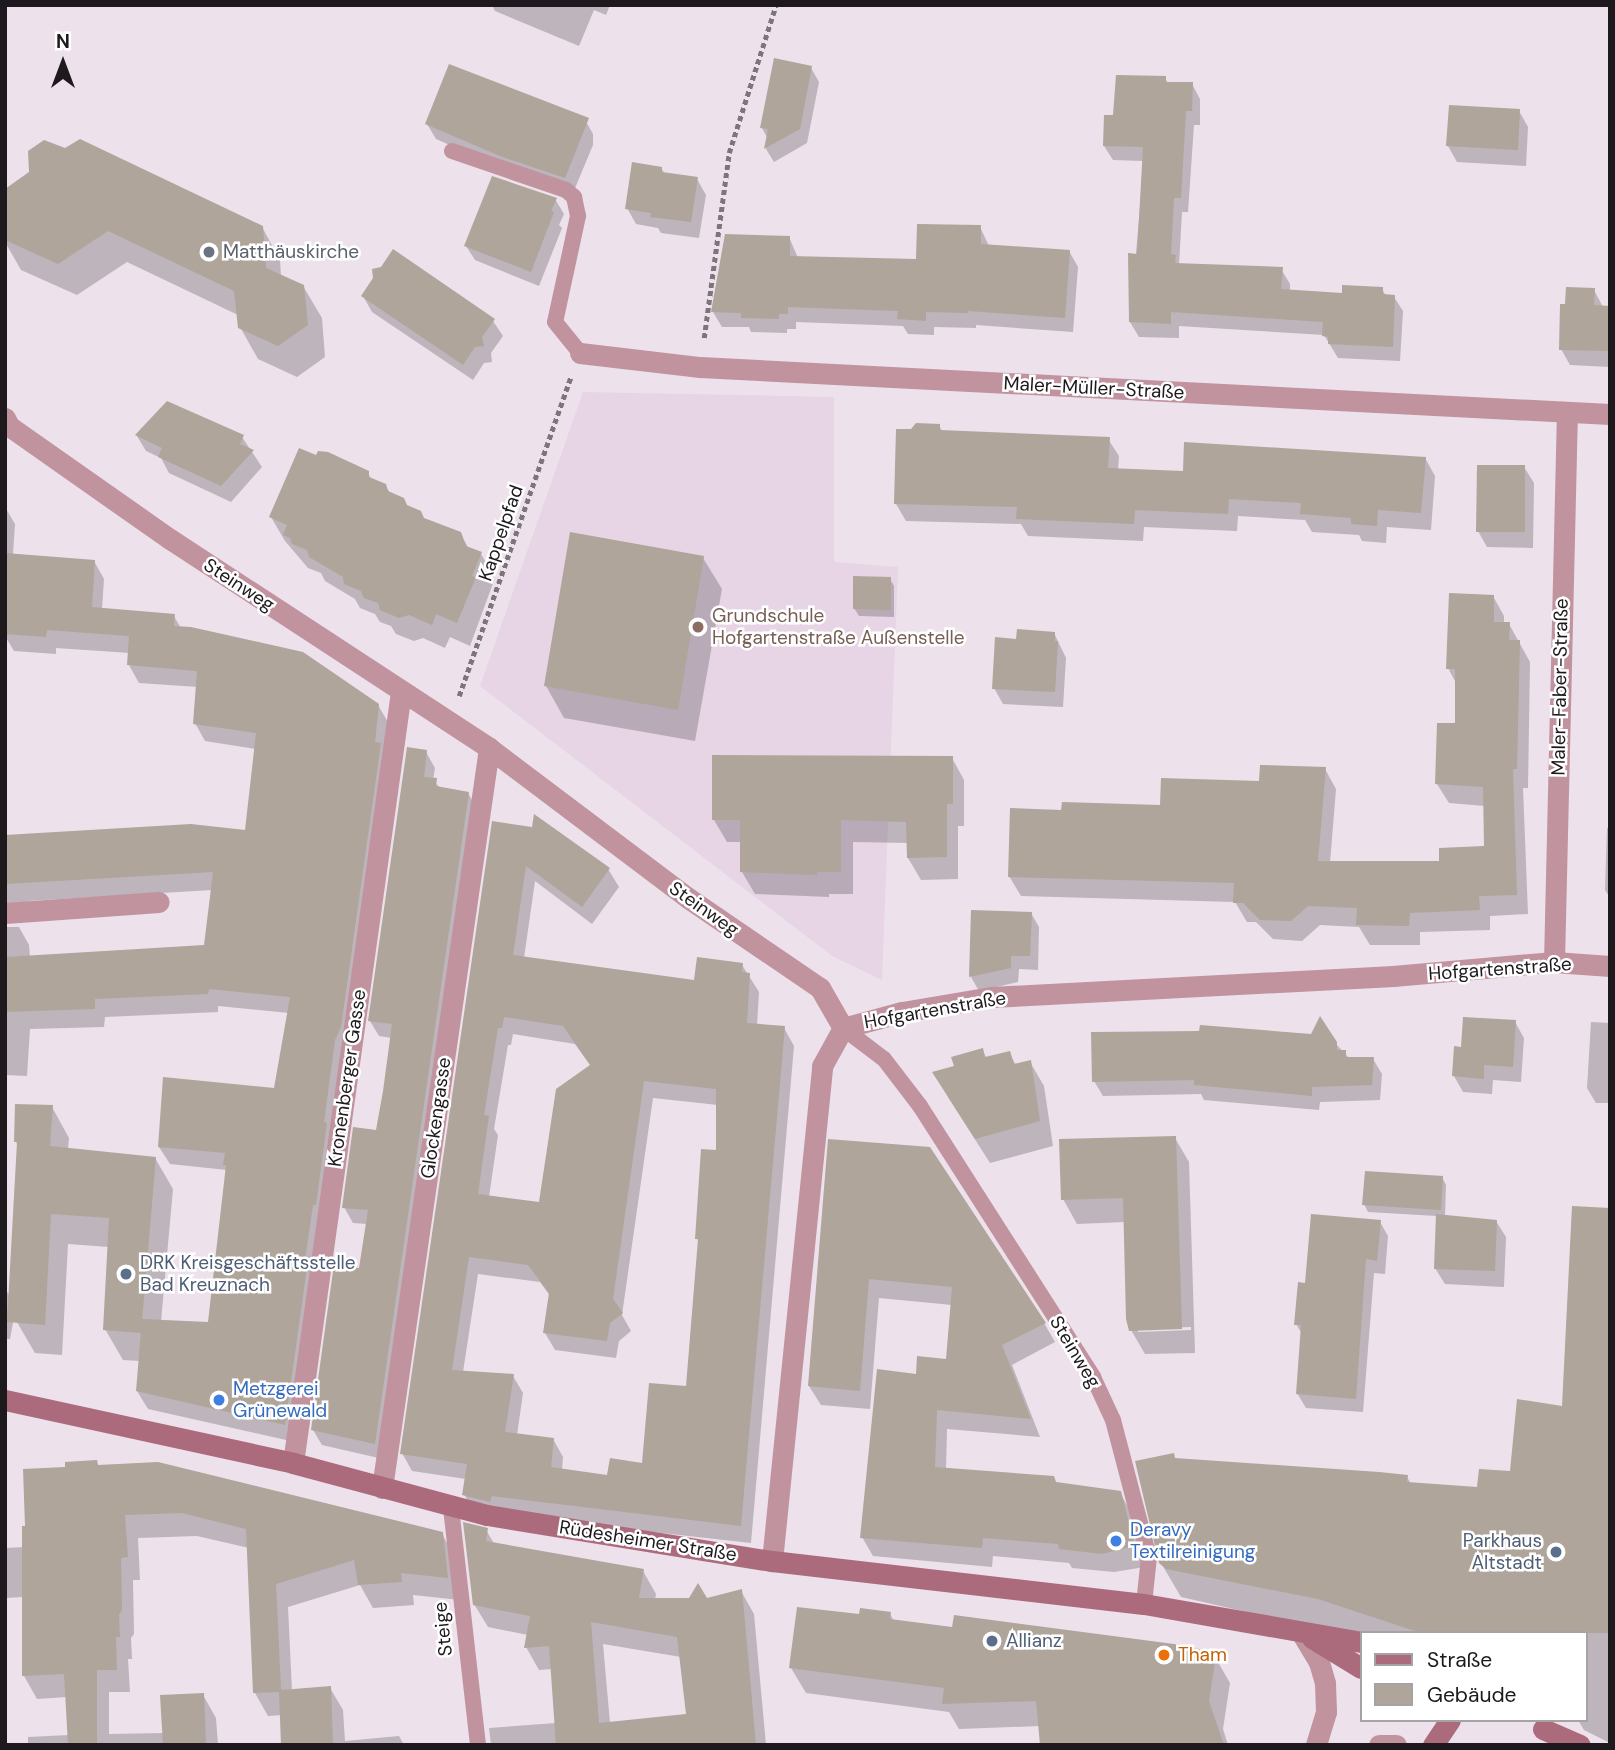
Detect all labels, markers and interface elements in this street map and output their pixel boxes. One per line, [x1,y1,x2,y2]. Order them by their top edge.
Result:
north arrow [28,28,98,98]
text: N [56,29,70,54]
place label: Matthäuskirche [223,241,359,263]
marker: Matthäuskirche [201,244,217,260]
street label: Maler-Müller-Straße [1003,372,1185,404]
street label: Kappelpfad [474,482,528,584]
street label: Steinweg [199,554,279,616]
street label: Maler-Faber-Straße [1547,598,1573,776]
place label: Grundschule Hofgartenstraße Außenstelle [712,605,964,649]
marker: Grundschule Hofgartenstraße Außenstelle [690,619,706,635]
street label: Steinweg [665,877,743,941]
street label: Hofgartenstraße [1427,953,1573,985]
street label: Hofgartenstraße [862,986,1008,1034]
street label: Kronenberger Gasse [323,988,371,1168]
street label: Glockengasse [416,1056,456,1180]
place label: DRK Kreisgeschäftsstelle Bad Kreuznach [140,1252,356,1296]
marker: DRK Kreisgeschäftsstelle Bad Kreuznach [118,1266,134,1282]
street label: Steinweg [1045,1312,1105,1392]
place label: Metzgerei Grünewald [233,1378,327,1422]
marker: Metzgerei Grünewald [211,1392,227,1408]
street label: Rüdesheimer Straße [558,1516,738,1566]
place label: Deravy Textilreinigung [1130,1519,1255,1563]
place label: Parkhaus Altstadt [1463,1530,1542,1574]
marker: Deravy Textilreinigung [1108,1533,1124,1549]
marker: Parkhaus Altstadt [1548,1544,1564,1560]
street label: Steige [429,1601,457,1657]
place label: Allianz [1006,1630,1062,1652]
legend [1360,1631,1587,1722]
marker: Allianz [984,1633,1000,1649]
place label: Tham [1178,1644,1227,1666]
text: Straße [1427,1646,1492,1674]
marker: Tham [1156,1647,1172,1663]
text: Gebäude [1427,1681,1517,1709]

